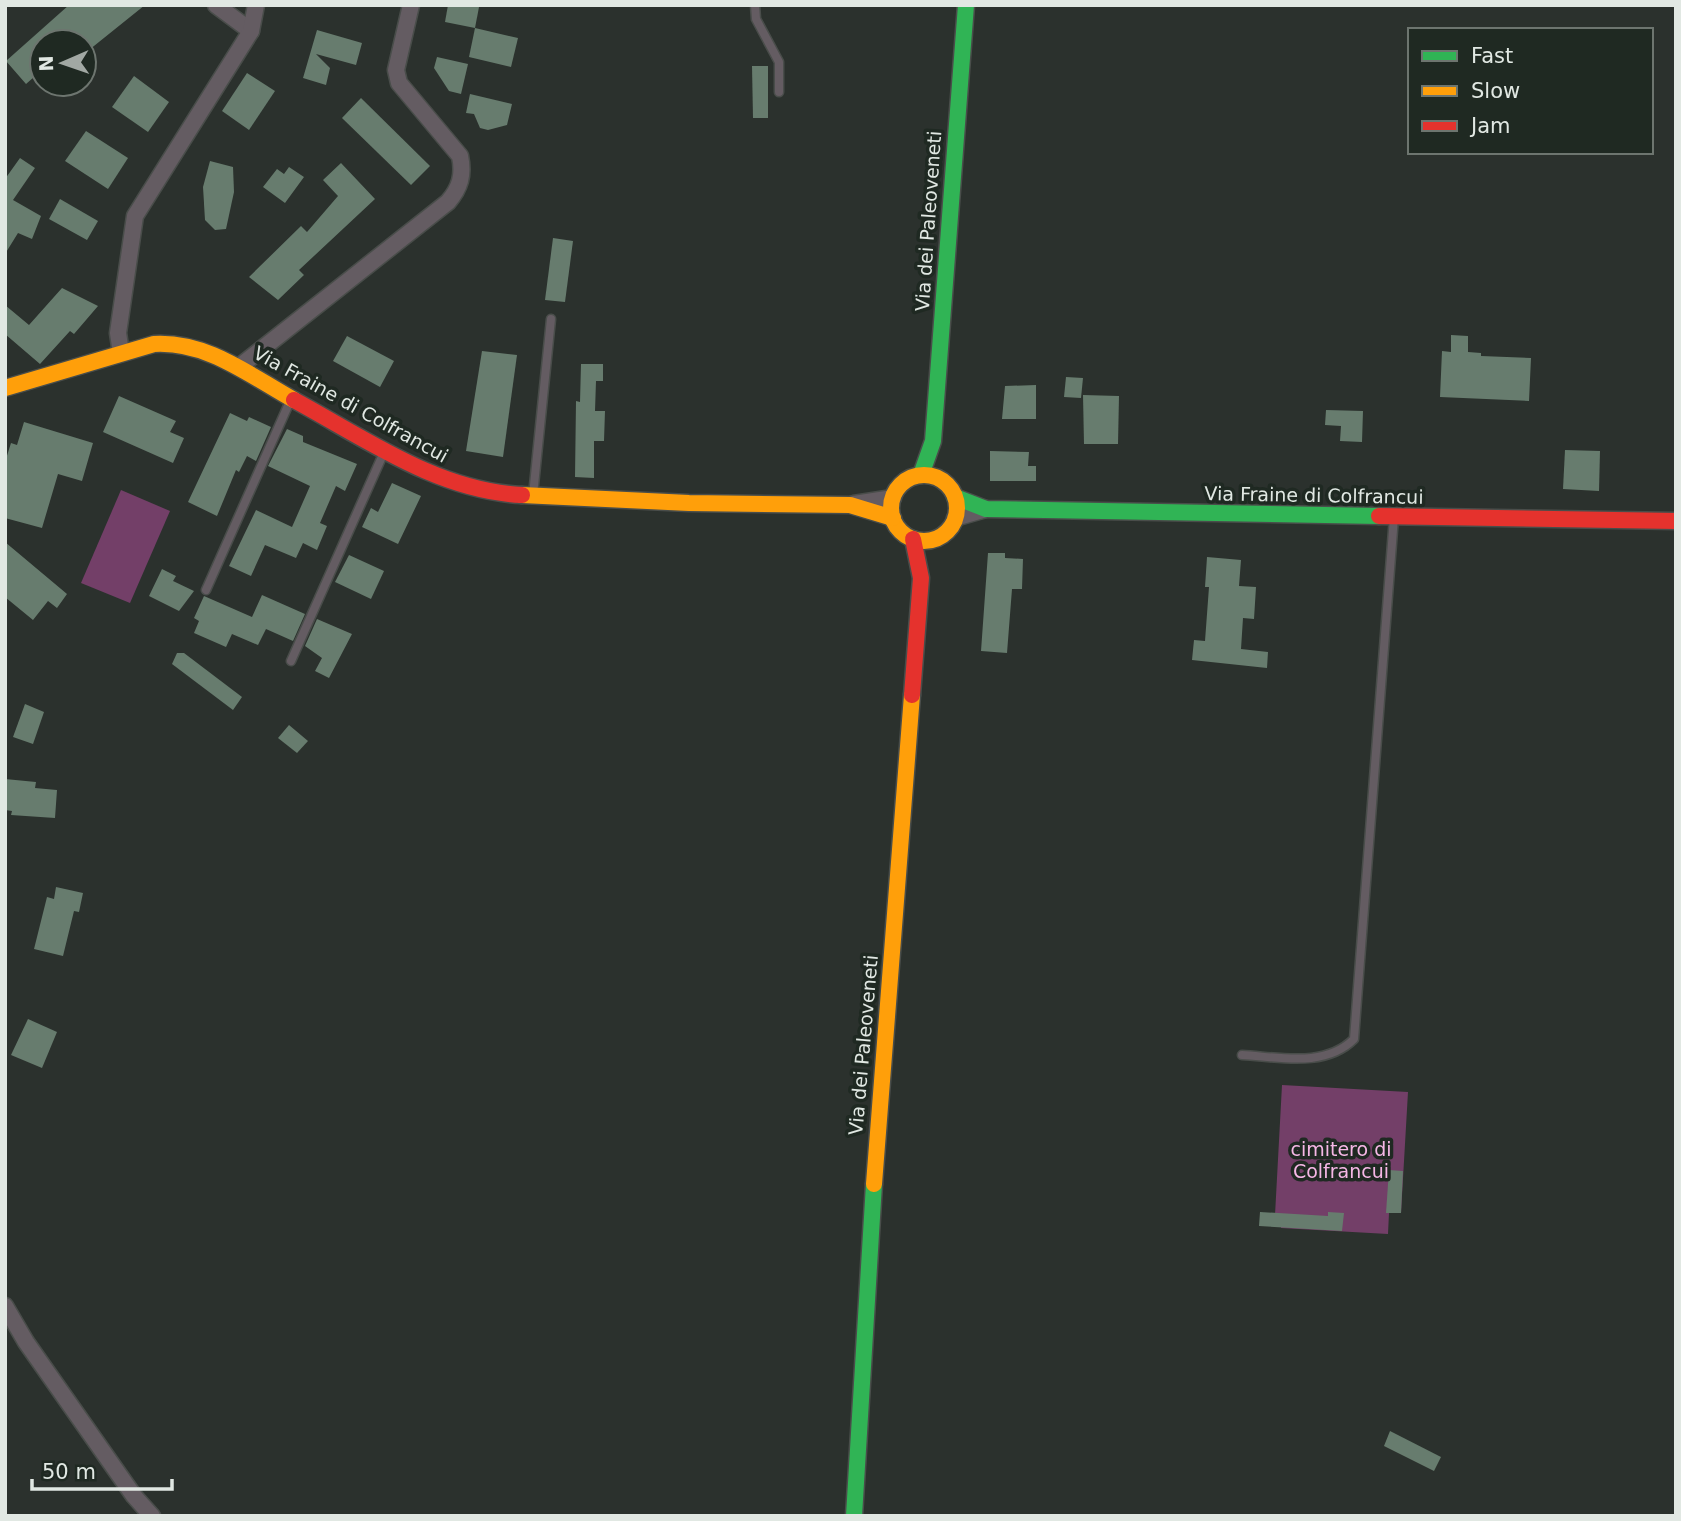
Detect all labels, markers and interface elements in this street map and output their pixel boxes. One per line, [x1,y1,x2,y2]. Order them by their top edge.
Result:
north arrow [28,28,98,98]
legend [1408,28,1653,154]
text: Fast [1471,44,1513,68]
text: N [35,55,57,72]
text: Slow [1471,79,1520,103]
text: Jam [1469,114,1511,138]
street label: Via dei Paleoveneti [911,130,945,312]
street label: Via Fraine di Colfrancui [250,341,452,467]
street label: Via Fraine di Colfrancui [1204,482,1424,508]
street label: Via dei Paleoveneti [844,954,882,1136]
park label: cimitero di Colfrancui [1290,1138,1392,1182]
scale bar [32,1448,172,1492]
text: 50 m [42,1460,96,1484]

